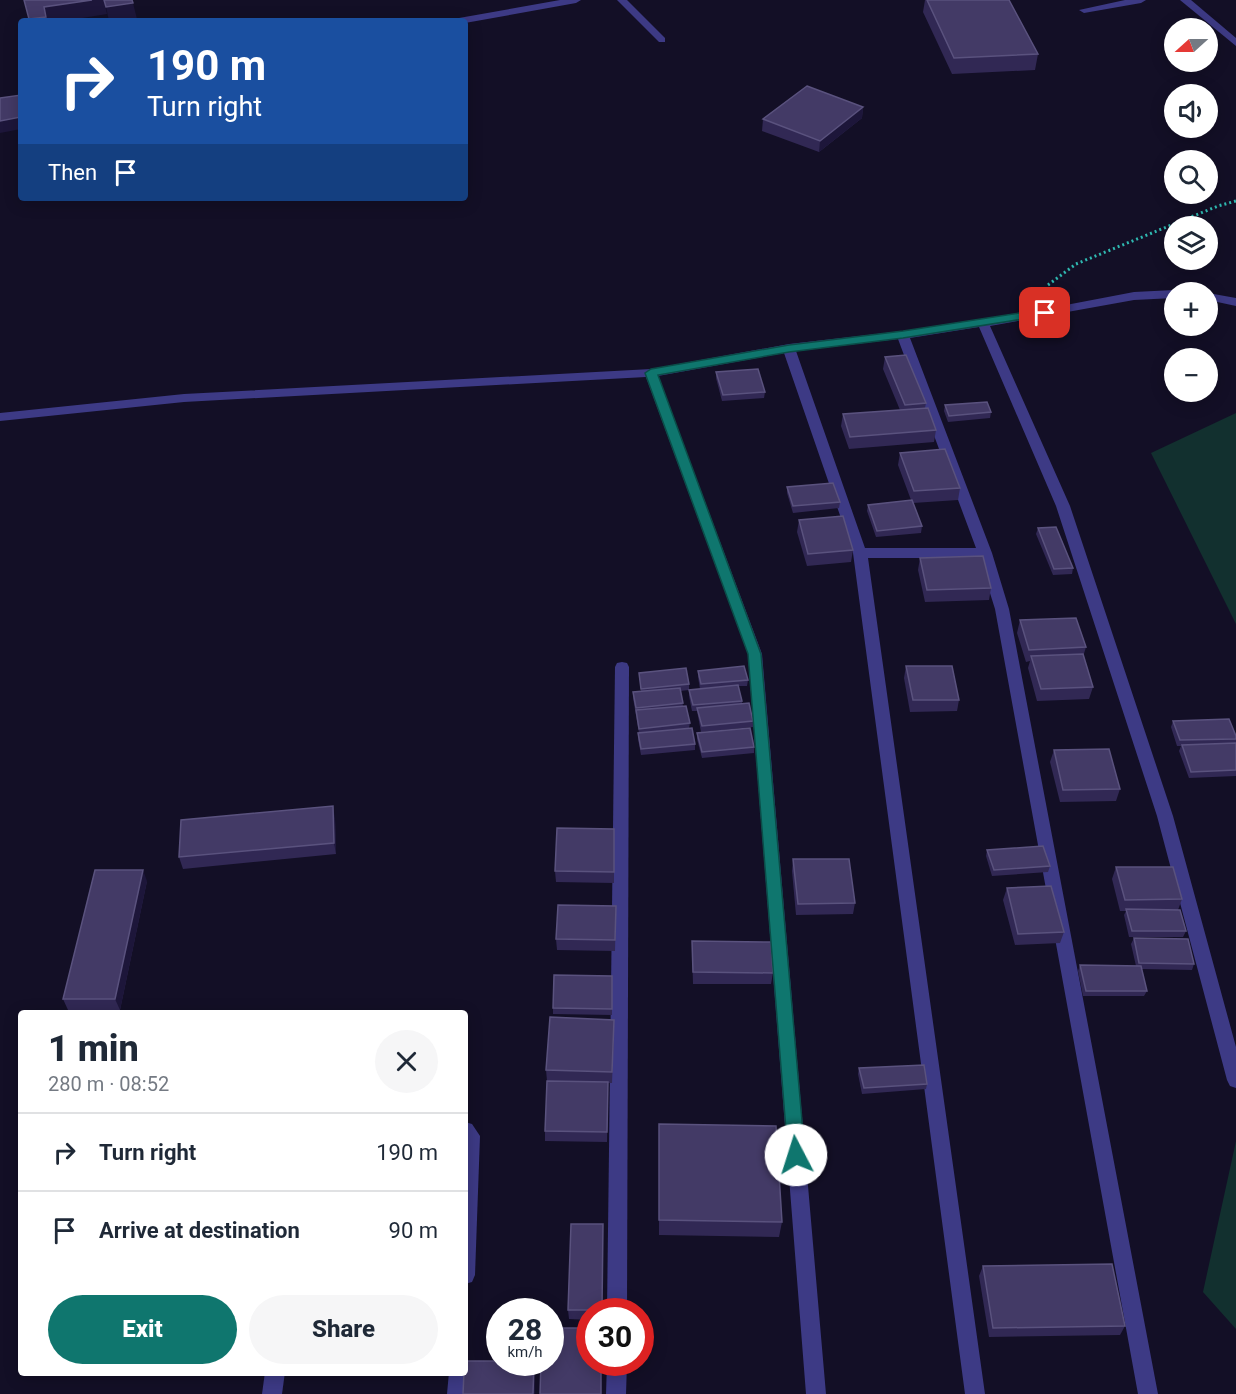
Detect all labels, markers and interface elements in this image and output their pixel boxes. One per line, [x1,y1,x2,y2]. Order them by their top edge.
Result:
north arrow [1164,18,1218,72]
map controls [1164,18,1218,402]
text: 190 m [147,41,266,90]
icon: right [48,42,126,120]
button: sound [1164,84,1218,138]
text: Turn right [147,91,262,123]
button: search [1164,150,1218,204]
icon: arrive [109,156,142,189]
text: Then [48,160,97,185]
button: layers [1164,216,1218,270]
button: + [1164,282,1218,336]
pin [1019,287,1070,338]
icon: arrive [1028,296,1061,329]
button: − [1164,348,1218,402]
text: 1 min [48,1028,139,1070]
button: close [375,1030,438,1093]
text: 280 m · 08:52 [48,1072,169,1096]
position arrow [764,1123,828,1187]
icon: right [48,1136,81,1169]
text: Turn right [99,1140,196,1165]
text: 190 m [376,1140,438,1165]
icon: arrive [48,1214,81,1247]
text: Arrive at destination [99,1218,300,1243]
text: 90 m [389,1218,438,1243]
button: Exit [48,1295,237,1364]
button: Share [249,1295,438,1364]
speed limit sign: 30 [576,1298,654,1376]
text: 28 [508,1312,542,1347]
text: km/h [507,1343,543,1361]

